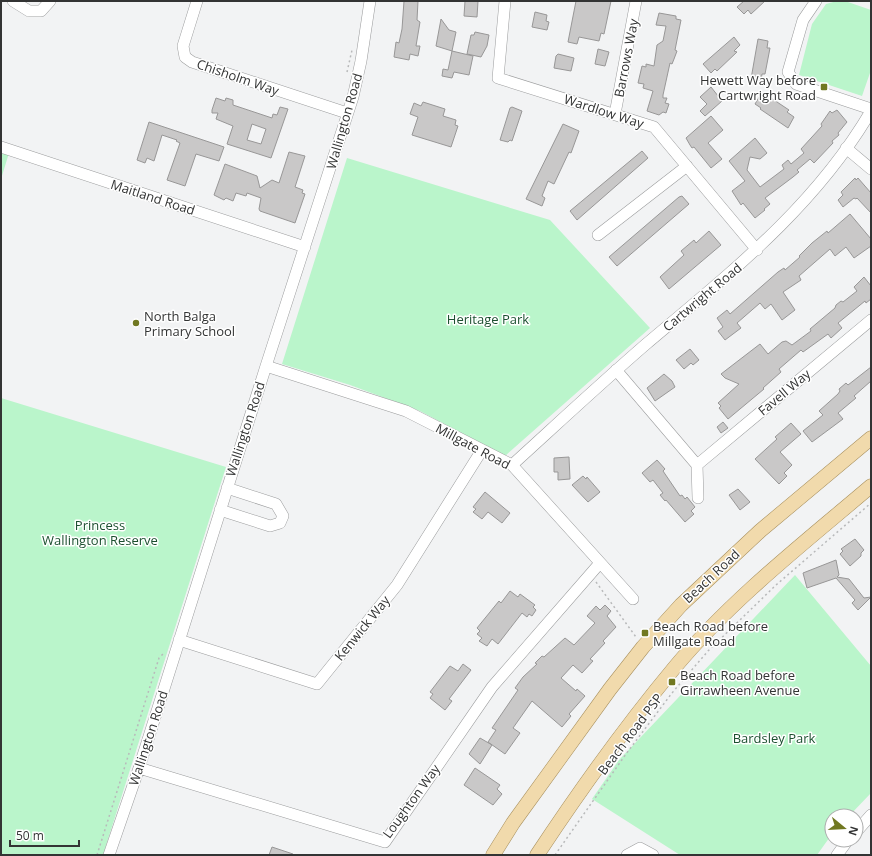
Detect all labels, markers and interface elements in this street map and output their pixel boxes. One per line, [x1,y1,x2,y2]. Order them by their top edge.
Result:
street label: Barrows Way [610,17,643,99]
street label: Chisholm Way [194,55,282,100]
street label: Wallington Road [322,71,366,171]
place label: Hewett Way before Cartwright Road [700,71,816,104]
marker: Hewett Way before Cartwright Road [819,82,829,92]
street label: Wardlow Way [562,90,647,132]
street label: Maitland Road [109,175,197,219]
street label: Cartwright Road [659,259,745,335]
place label: North Balga Primary School [144,307,235,340]
park label: Heritage Park [447,310,529,328]
marker: North Balga Primary School [131,318,141,328]
street label: Favell Way [754,364,814,419]
street label: Wallington Road [221,379,269,479]
street label: Millgate Road [433,419,513,473]
park label: Princess Wallington Reserve [42,516,158,549]
street label: Beach Road [679,545,743,607]
street label: Kenwick Way [330,591,394,664]
place label: Beach Road before Millgate Road [653,617,768,650]
marker: Beach Road before Millgate Road [640,628,650,638]
place label: Beach Road before Girrawheen Avenue [680,666,800,699]
marker: Beach Road before Girrawheen Avenue [667,677,677,687]
street label: Wallington Road [124,688,172,788]
street label: Beach Road PSP [593,689,667,778]
park label: Bardsley Park [733,729,816,747]
street label: Loughton Way [378,760,444,842]
north arrow [824,808,864,848]
scale bar [10,822,79,848]
text: N [845,825,863,838]
text: 50 m [16,827,44,844]

